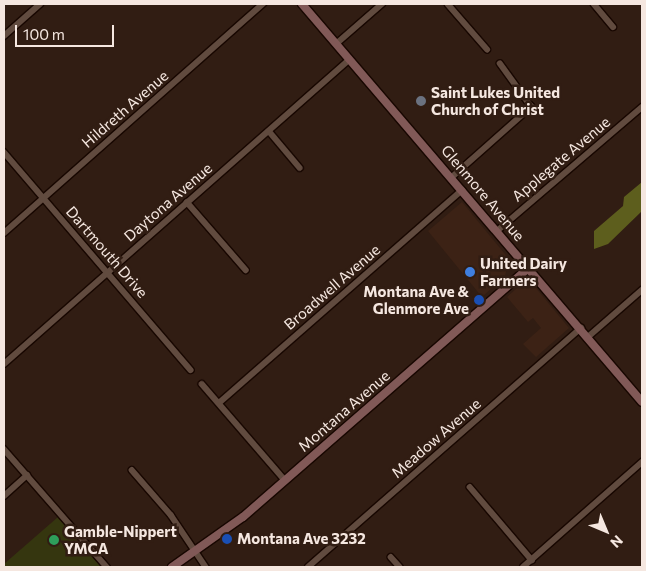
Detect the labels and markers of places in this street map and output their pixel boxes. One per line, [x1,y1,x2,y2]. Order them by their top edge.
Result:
place label: Saint Lukes United Church of Christ [431,83,560,118]
marker: Saint Lukes United Church of Christ [415,95,427,107]
place label: United Dairy Farmers [480,254,567,289]
marker: United Dairy Farmers [464,266,476,278]
place label: Montana Ave & Glenmore Ave [363,282,469,317]
marker: Montana Ave & Glenmore Ave [473,294,485,306]
place label: Gamble-Nippert YMCA [64,522,177,557]
place label: Montana Ave 3232 [237,530,366,548]
marker: Montana Ave 3232 [221,533,233,545]
marker: Gamble-Nippert YMCA [48,534,60,546]

